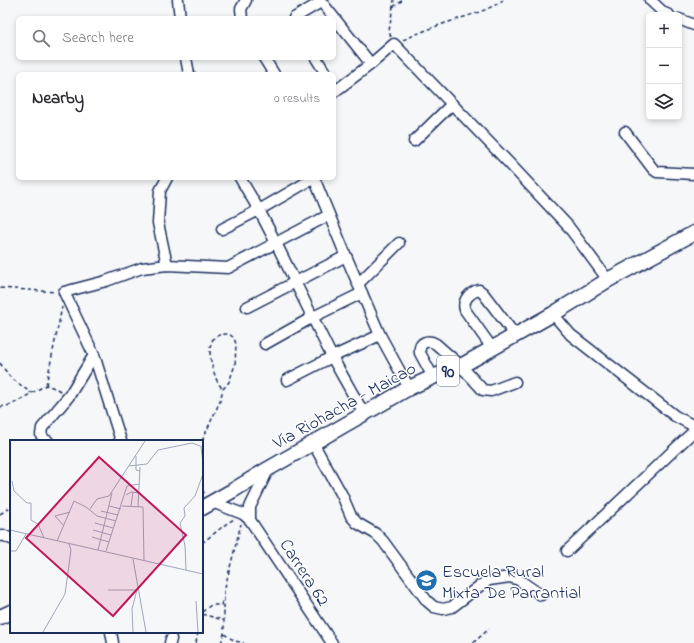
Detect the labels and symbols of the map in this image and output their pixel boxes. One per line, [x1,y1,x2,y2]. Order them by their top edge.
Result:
road number: 90 [437,356,459,386]
street label: Vía Riohacha - Maicao [268,357,421,457]
inset map [10,440,203,633]
street label: Carrera 62 [272,534,335,612]
place label: Escuela Rural Mixta De Parrantial [442,560,581,607]
school or university icon: Escuela Rural Mixta De Parrantial [414,568,440,594]

